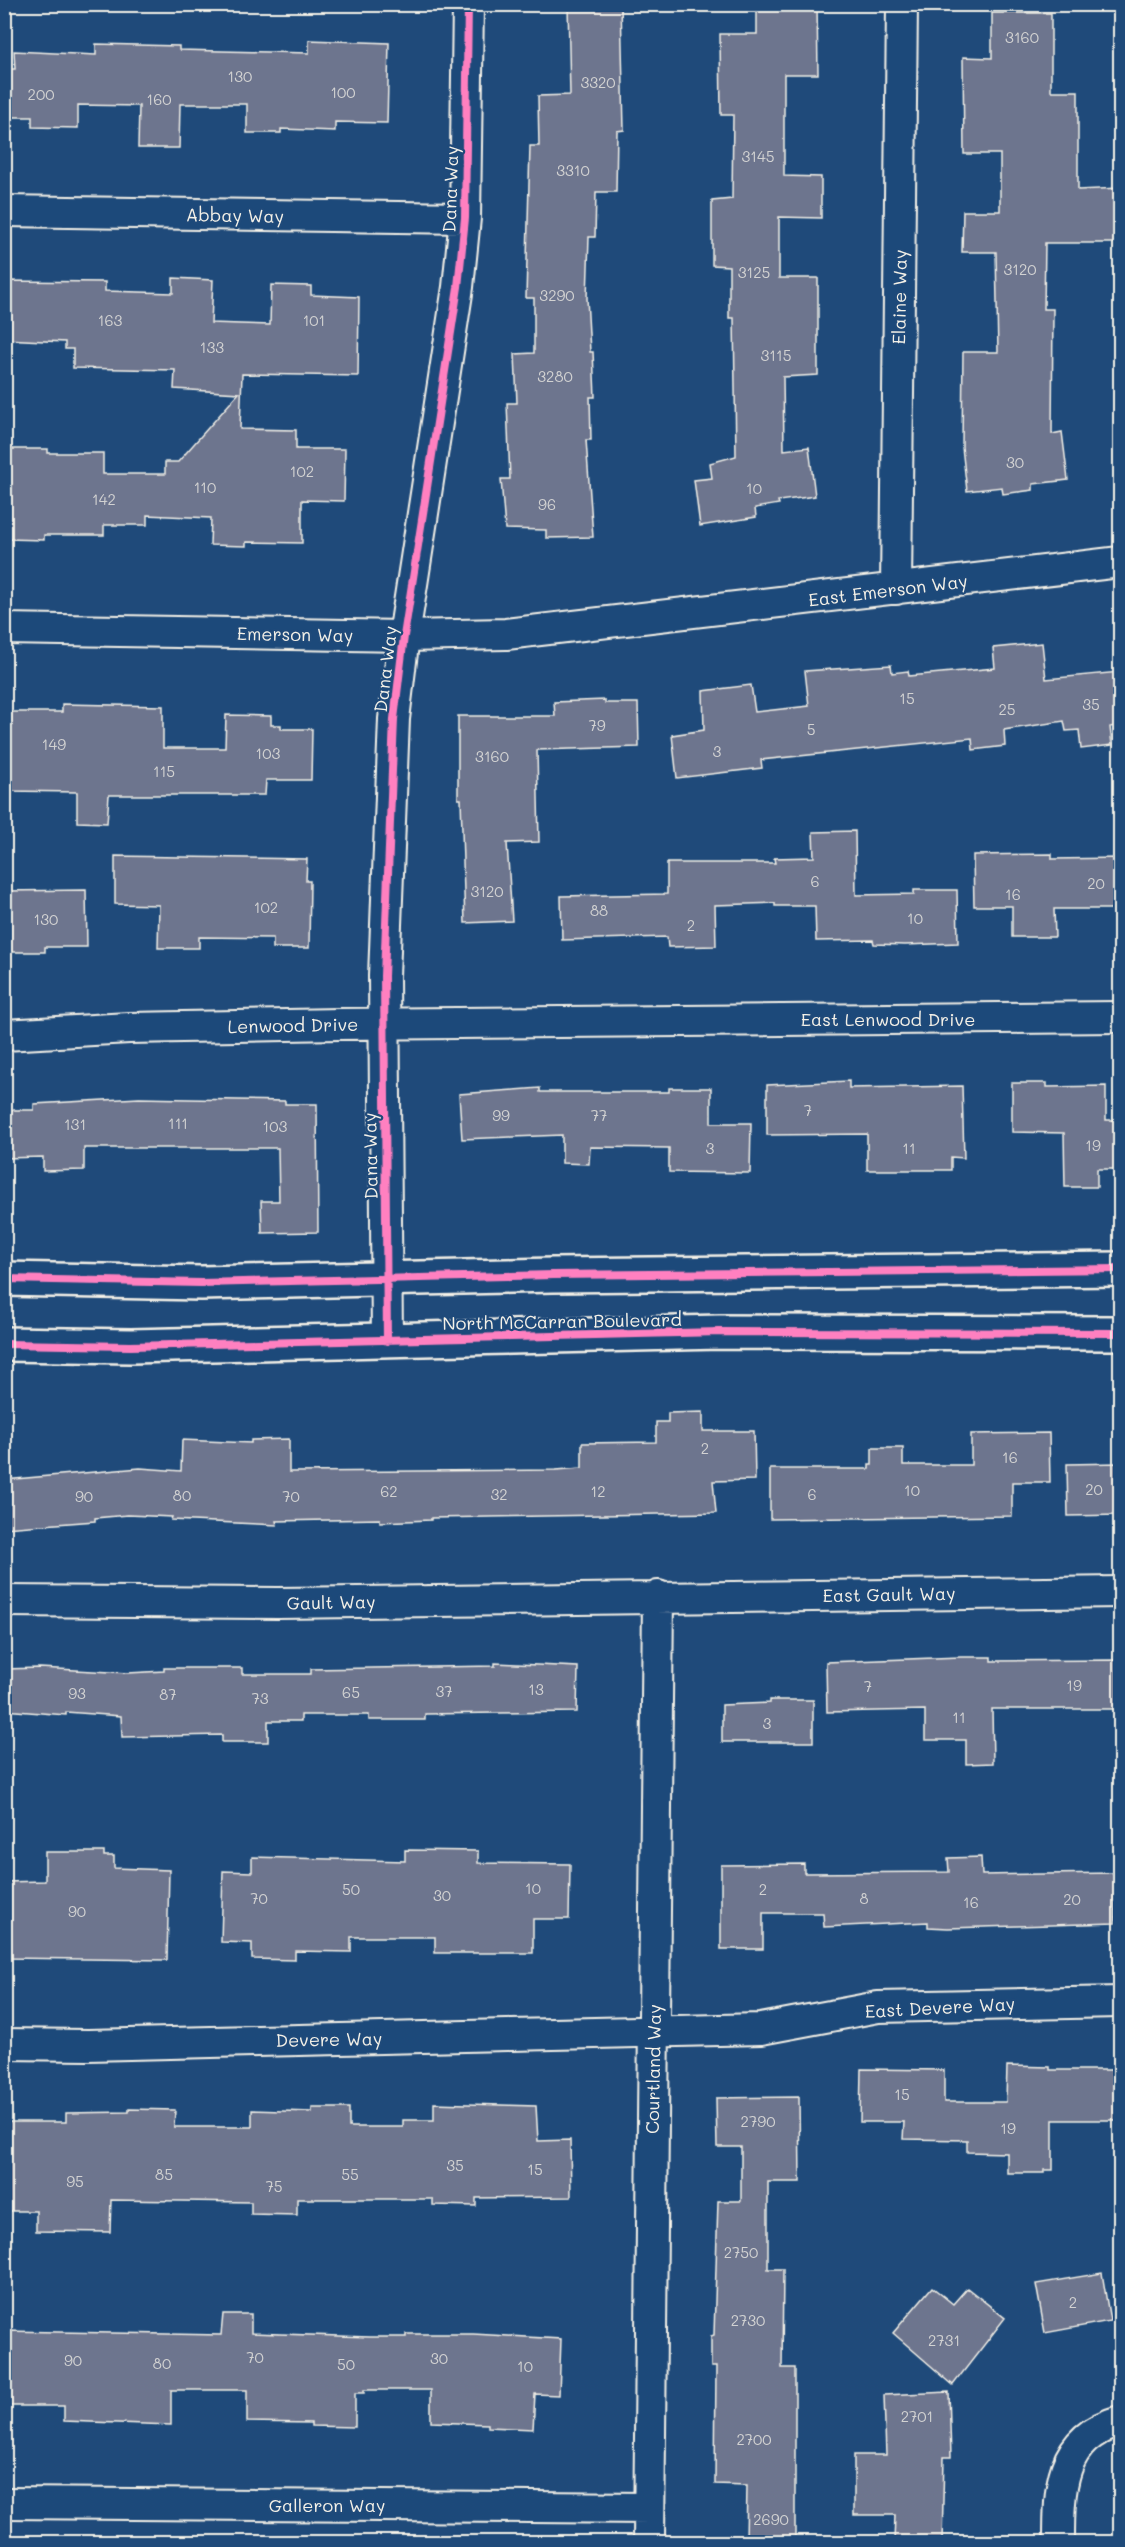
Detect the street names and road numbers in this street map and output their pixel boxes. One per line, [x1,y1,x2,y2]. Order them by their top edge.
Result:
street label: Dana Way [436,145,464,233]
street label: Abbay Way [186,202,284,228]
street label: Elaine Way [886,249,912,345]
street label: East Emerson Way [807,568,969,612]
street label: Emerson Way [237,621,353,647]
street label: Dana Way [368,624,402,714]
street label: East Lenwood Drive [801,1007,975,1031]
street label: Lenwood Drive [227,1012,359,1038]
street label: Dana Way [357,1112,383,1200]
street label: North McCarran Boulevard [442,1307,682,1335]
street label: East Gault Way [822,1581,956,1607]
street label: Gault Way [286,1589,376,1615]
street label: East Devere Way [864,1991,1016,2023]
street label: Courtland Way [640,2004,666,2134]
street label: Devere Way [276,2026,382,2052]
street label: Galleron Way [269,2493,385,2517]

